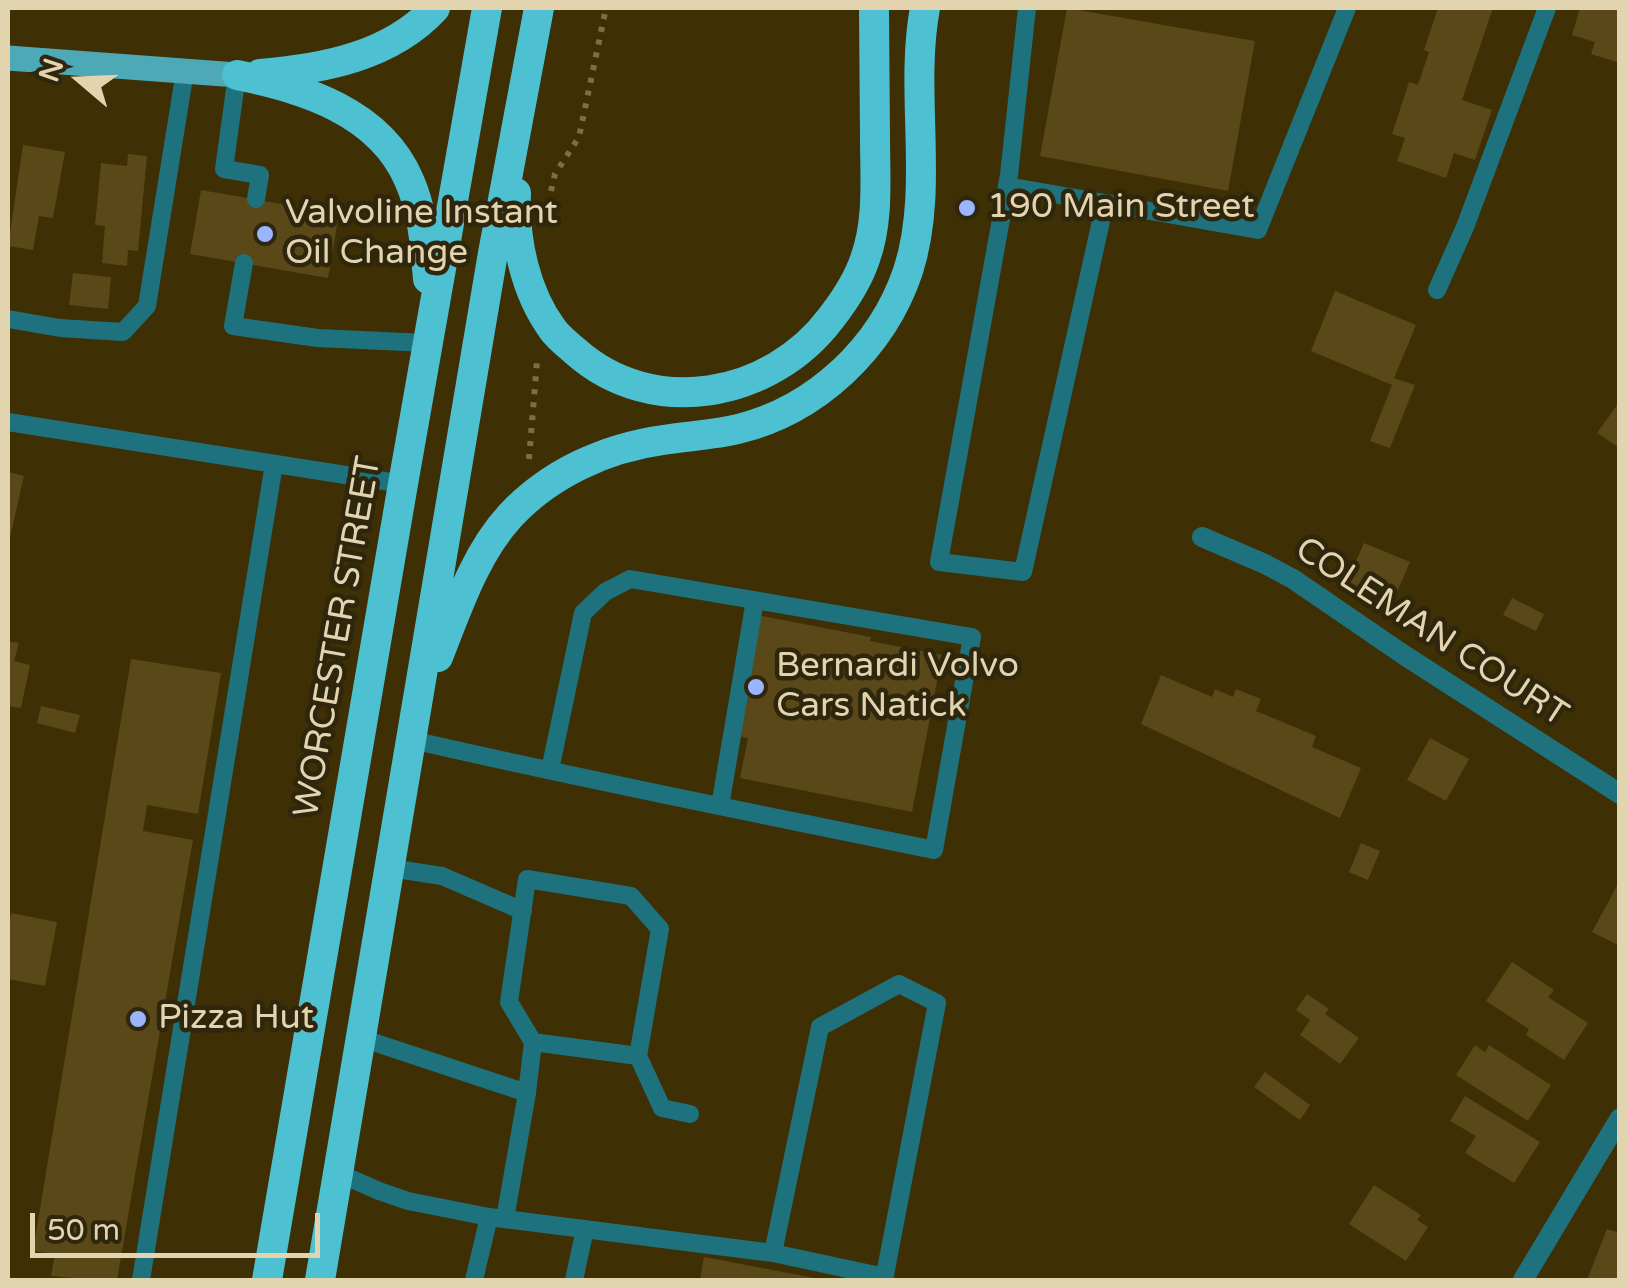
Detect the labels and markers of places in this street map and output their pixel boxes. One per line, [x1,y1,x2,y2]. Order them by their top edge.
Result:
place label: 190 Main Street [987,187,1255,229]
place label: Valvoline Instant Oil Change [285,193,558,275]
marker: 190 Main Street [956,197,978,219]
marker: Valvoline Instant Oil Change [254,223,276,245]
place label: Bernardi Volvo Cars Natick [776,646,1019,728]
marker: Bernardi Volvo Cars Natick [745,676,767,698]
place label: Pizza Hut [158,998,314,1040]
marker: Pizza Hut [127,1008,149,1030]

